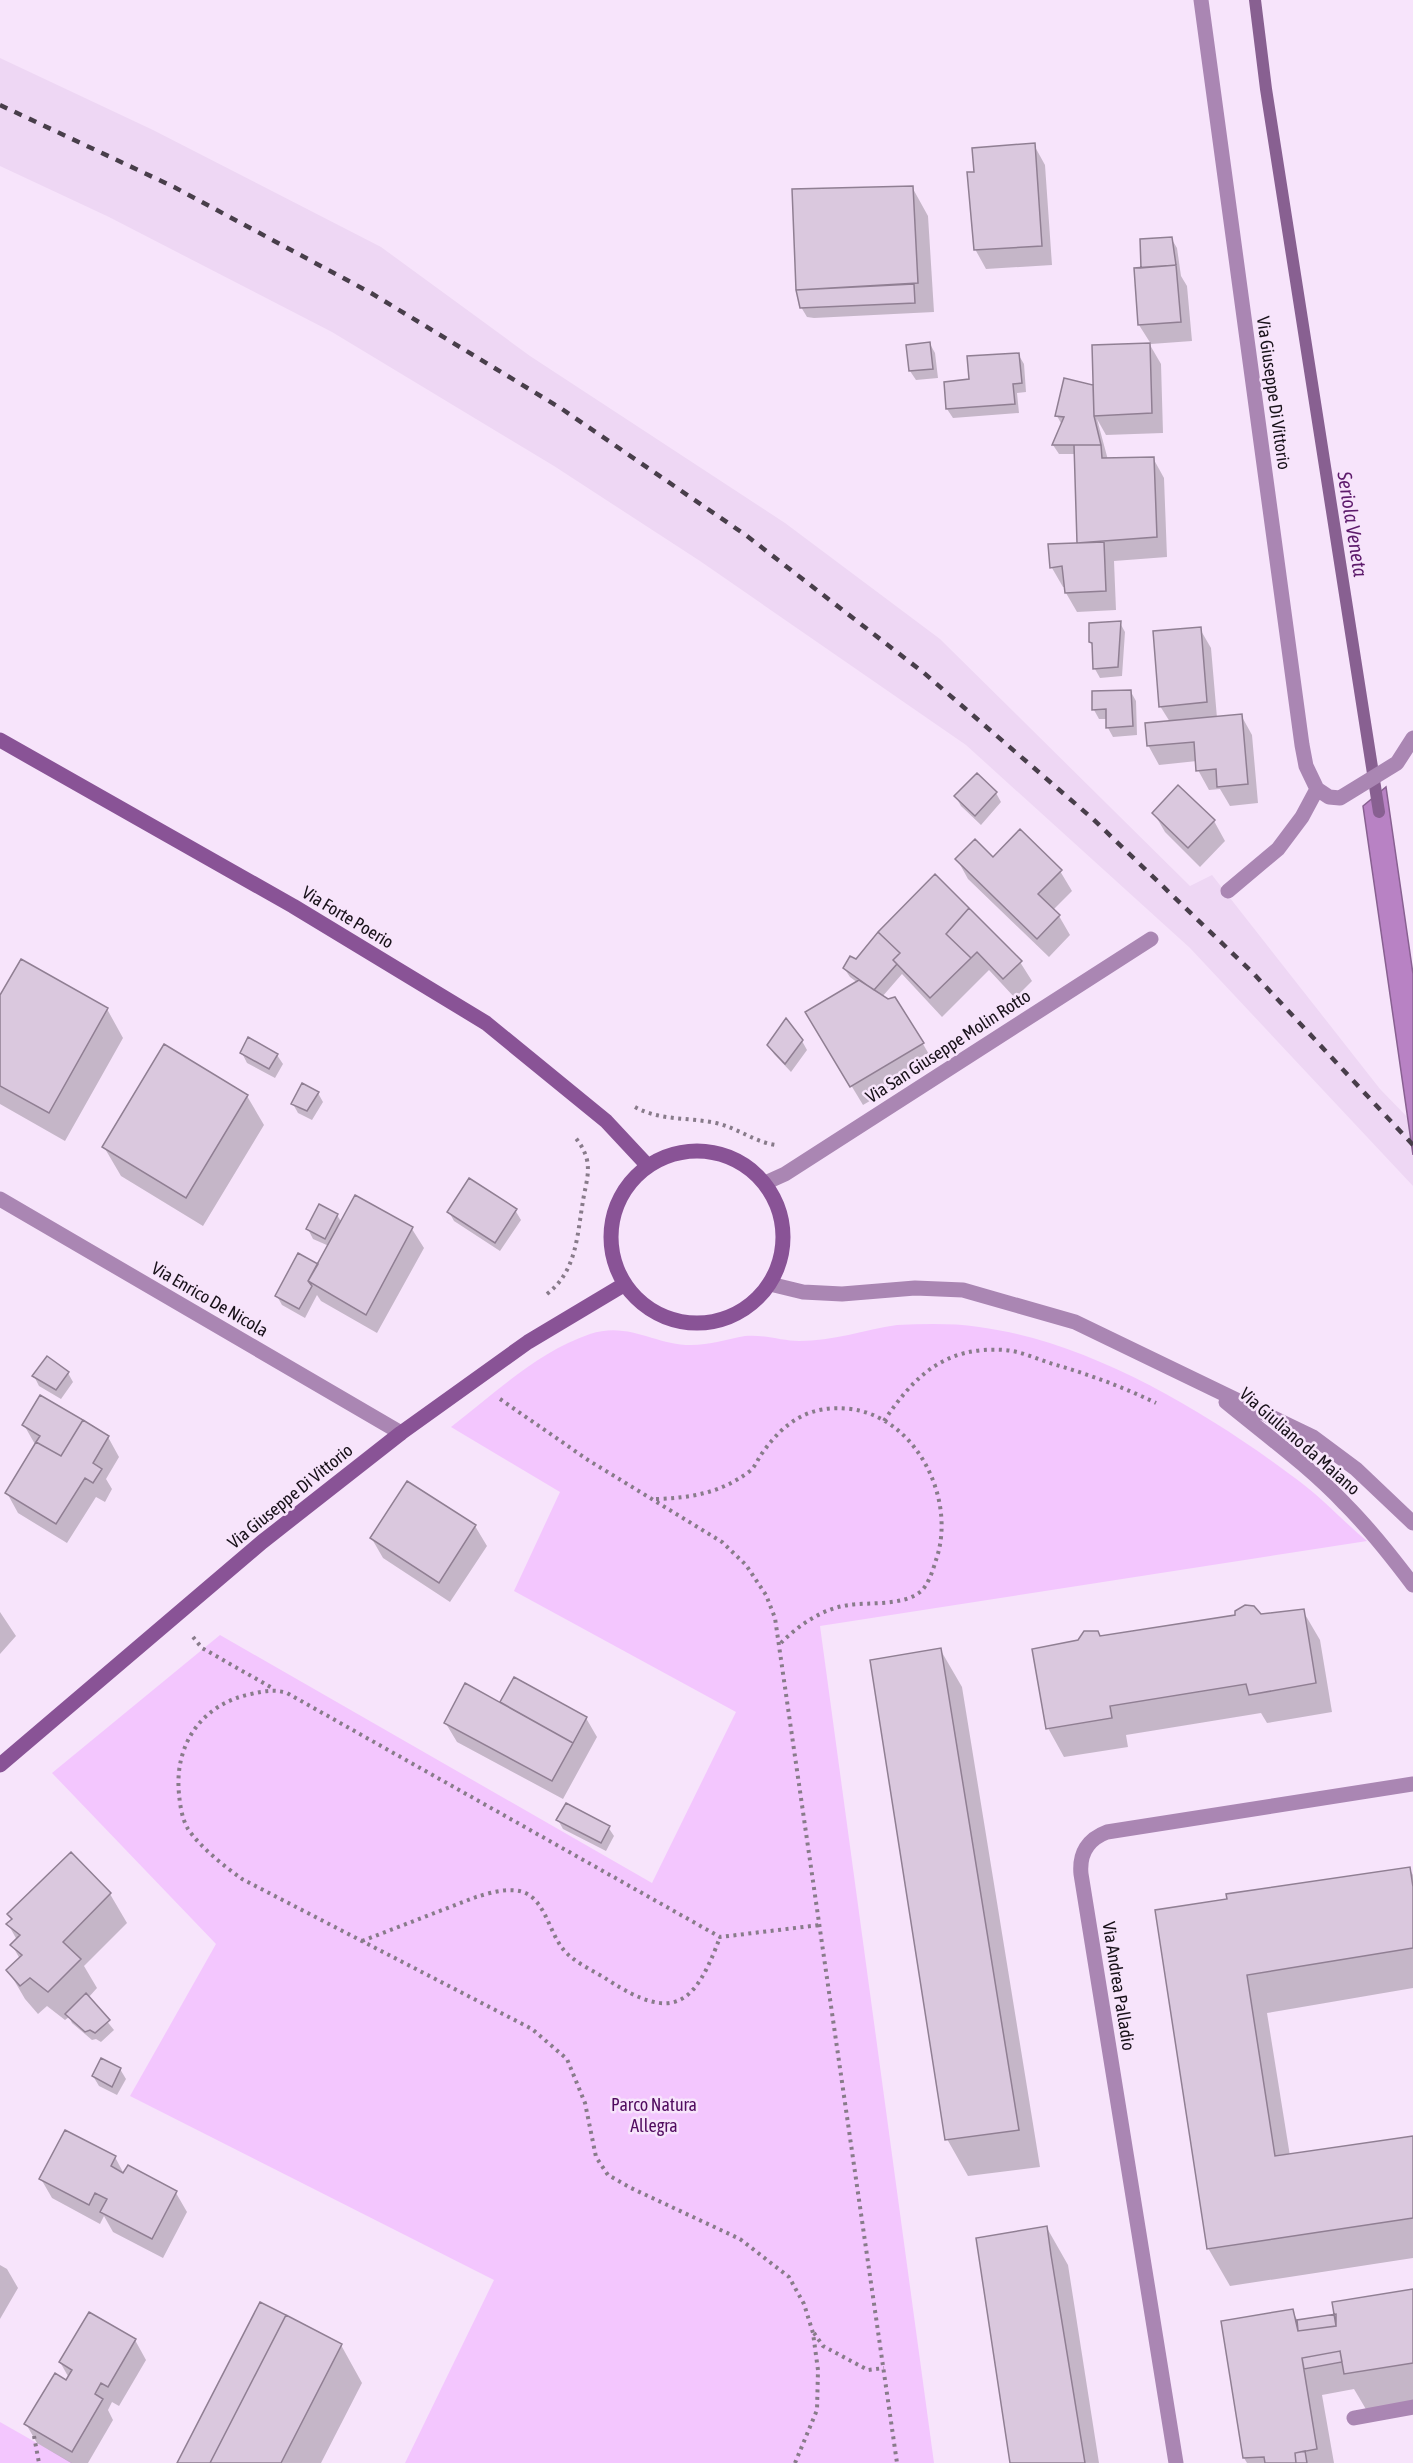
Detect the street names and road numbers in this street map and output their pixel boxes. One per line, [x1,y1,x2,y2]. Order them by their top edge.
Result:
street label: Via Giuseppe Di Vittorio [1253,315,1295,471]
street label: Via Forte Poerio [298,881,398,953]
street label: Via San Giuseppe Molin Rotto [862,985,1034,1107]
street label: Via Enrico De Nicola [148,1257,272,1341]
street label: Via Giuliano da Maiano [1236,1383,1364,1499]
street label: Via Giuseppe Di Vittorio [223,1439,357,1553]
street label: Via Andrea Palladio [1098,1920,1140,2052]

